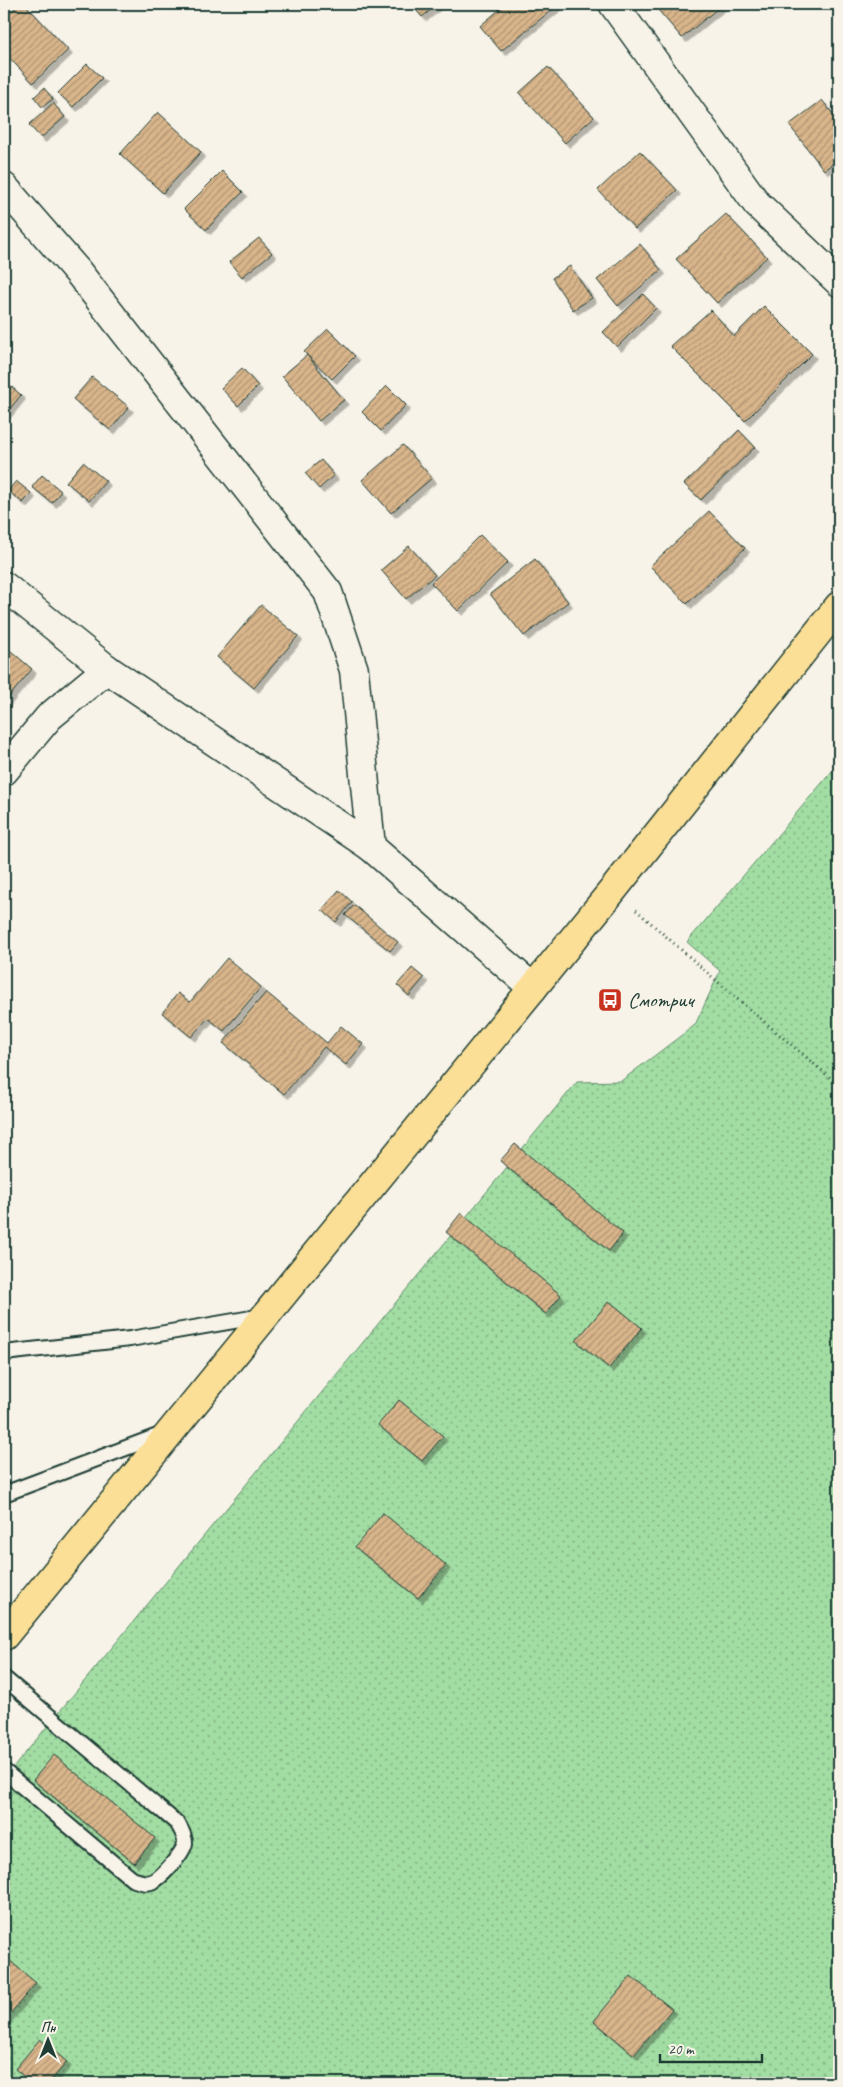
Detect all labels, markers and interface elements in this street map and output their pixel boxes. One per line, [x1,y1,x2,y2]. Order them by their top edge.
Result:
bus stop icon: Смотрич [597,987,623,1013]
place label: Смотрич [628,987,696,1013]
north arrow [22,2014,72,2064]
text: Пн [41,2019,56,2036]
scale bar [660,2032,763,2064]
text: 20 m [668,2040,695,2059]

